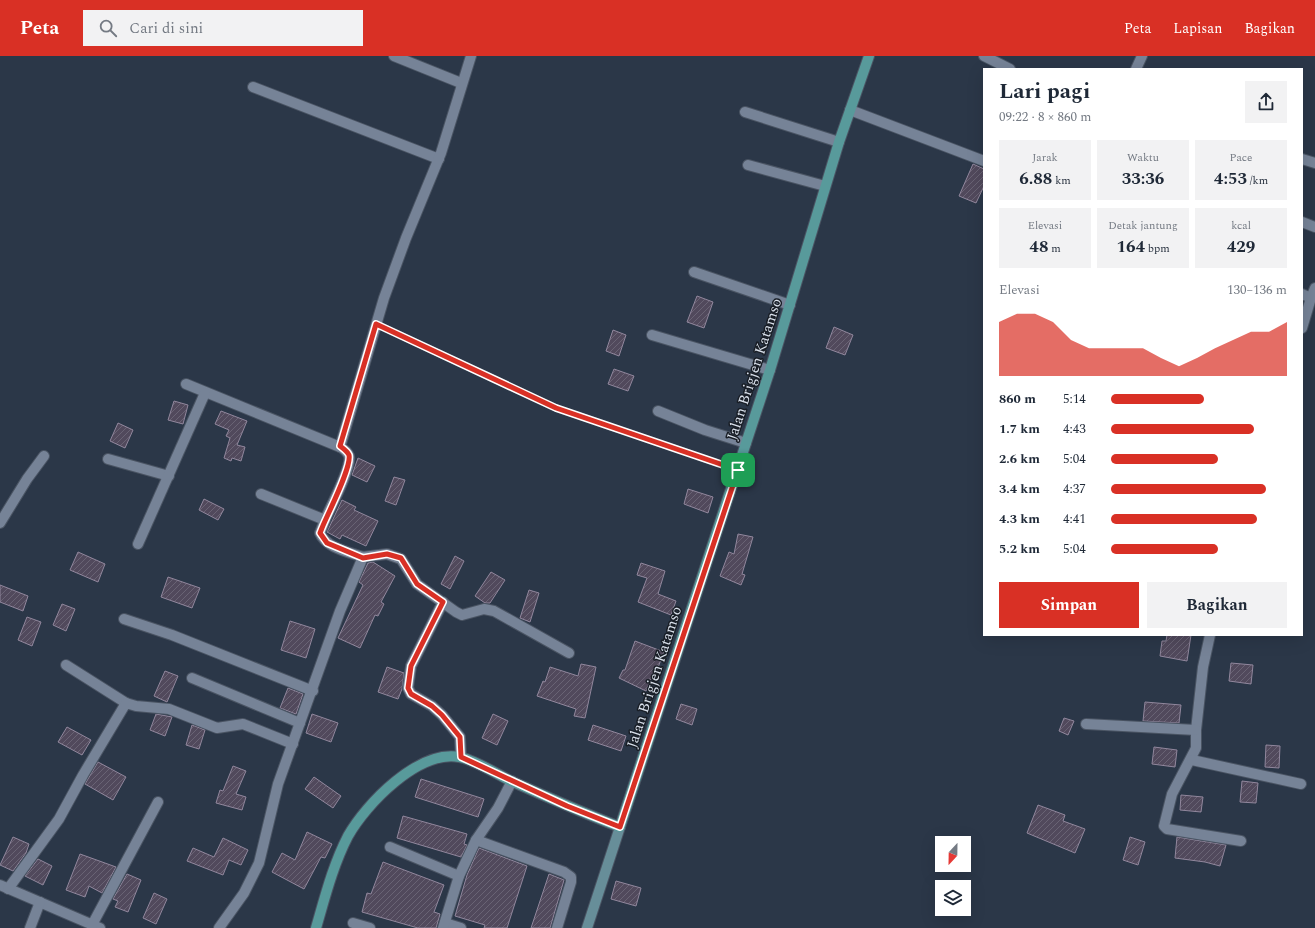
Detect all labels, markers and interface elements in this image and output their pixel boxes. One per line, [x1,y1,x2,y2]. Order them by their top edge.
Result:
search box [83,10,363,46]
text: Peta [20,14,59,43]
icon: search [97,17,119,39]
text: Cari di sini [129,17,203,40]
text: Peta [1124,18,1151,39]
text: Lapisan [1173,18,1222,39]
text: Bagikan [1244,18,1295,39]
text: Lari pagi [999,75,1090,108]
button: share [1245,81,1287,123]
text: 09:22 · 8 × 860 m [999,107,1091,127]
text: Jarak [1032,149,1058,166]
text: Waktu [1127,149,1159,166]
text: Pace [1230,149,1252,166]
text: 6.88 [1019,166,1052,192]
text: 33:36 [1122,166,1164,192]
text: 4:53 [1214,166,1247,192]
text: km [1052,172,1071,189]
text: /km [1247,172,1268,189]
text: Elevasi [1028,217,1062,234]
text: Detak jantung [1108,217,1178,234]
text: kcal [1231,217,1251,234]
text: 48 [1029,234,1048,260]
text: 164 [1116,234,1145,260]
text: 429 [1227,234,1255,260]
text: m [1048,240,1061,257]
text: bpm [1145,240,1170,257]
text: Elevasi [999,280,1040,300]
text: 130–136 m [1227,280,1287,300]
street label: Jalan Brigjen Katamso [721,295,788,443]
text: 860 m [999,389,1036,409]
text: 5:14 [1063,389,1086,409]
text: 1.7 km [999,419,1040,439]
text: 4:43 [1063,419,1086,439]
text: 2.6 km [999,449,1040,469]
text: 5:04 [1063,449,1086,469]
pin [721,453,755,487]
icon: arrive [727,459,749,481]
text: 3.4 km [999,479,1040,499]
text: 4:37 [1063,479,1086,499]
text: 4.3 km [999,509,1040,529]
text: 4:41 [1063,509,1086,529]
text: 5.2 km [999,539,1040,559]
text: 5:04 [1063,539,1086,559]
button: Simpan [999,582,1139,628]
button: Bagikan [1147,582,1287,628]
street label: Jalan Brigjen Katamso [621,603,688,751]
north arrow [935,836,971,872]
map controls [935,836,971,916]
button: layers [935,880,971,916]

